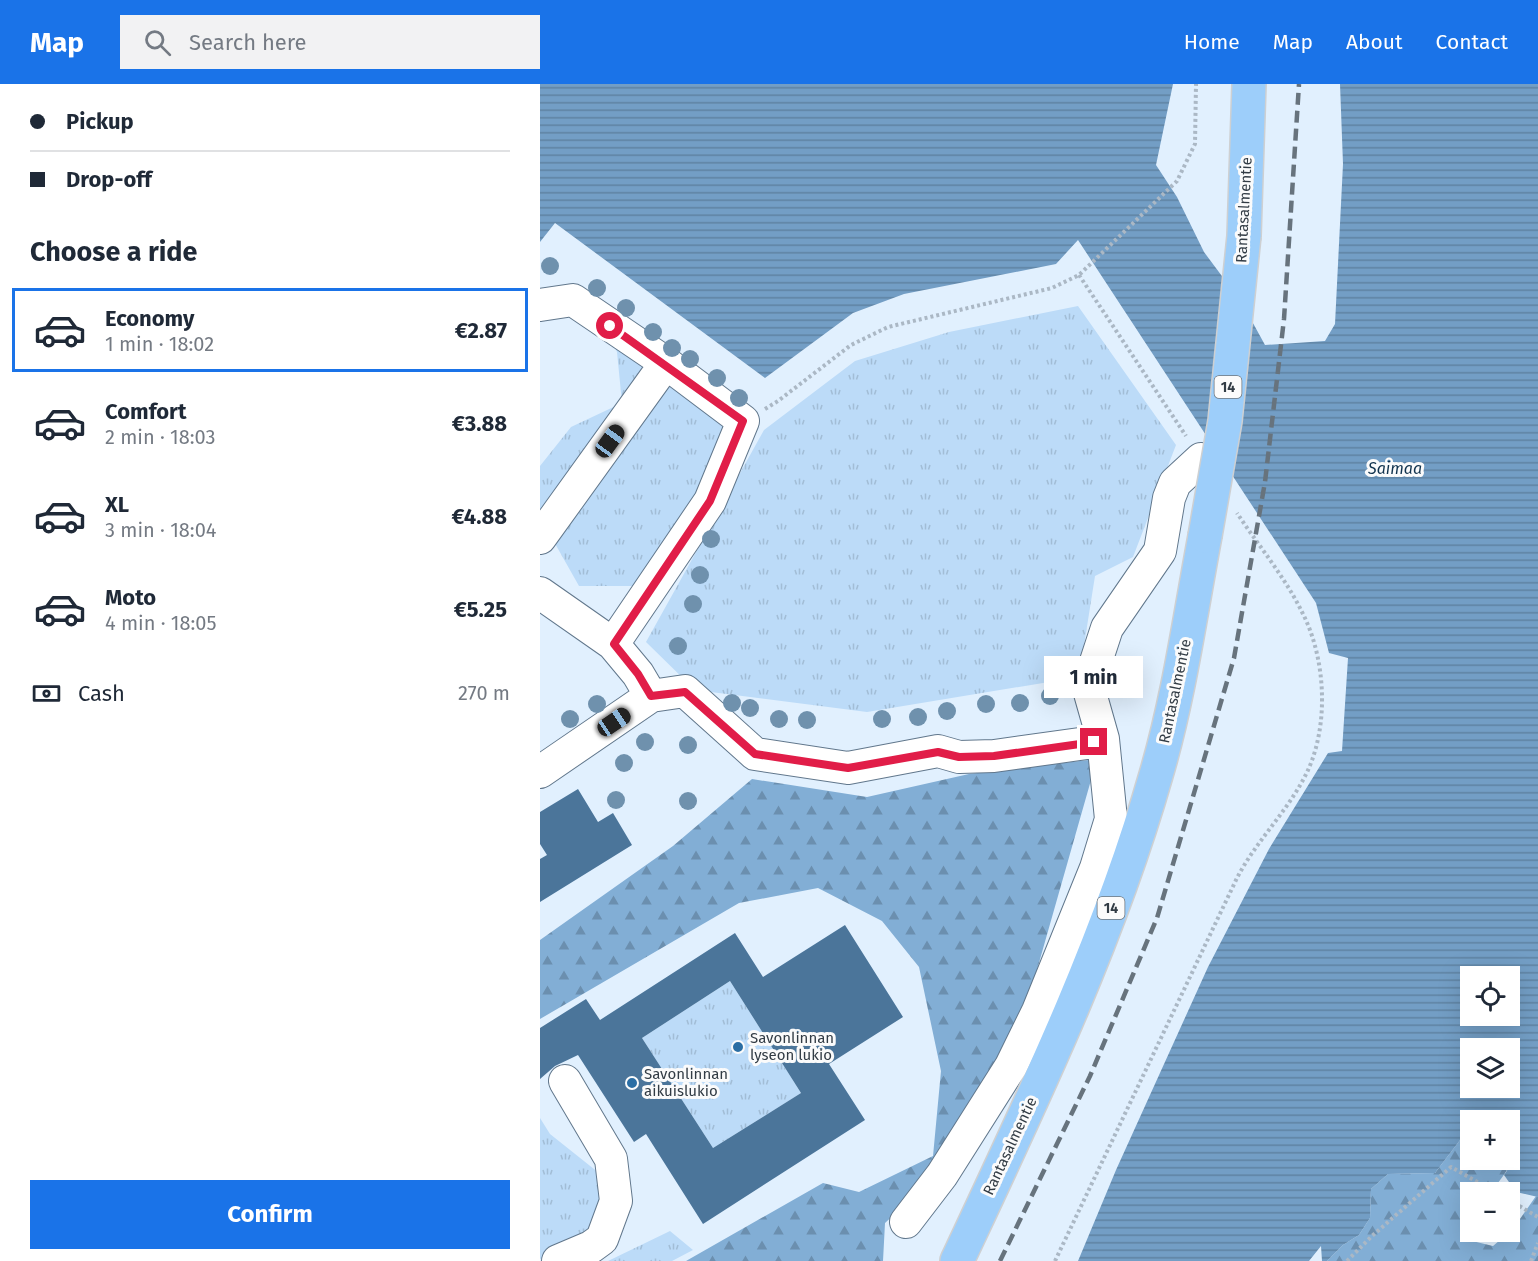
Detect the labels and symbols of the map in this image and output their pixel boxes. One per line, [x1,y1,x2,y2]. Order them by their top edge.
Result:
street label: Rantasalmentie [1232,157,1256,263]
route start [596,312,623,339]
road number: 14 [1214,376,1242,398]
car [592,421,628,461]
water label: Saimaa [1367,459,1422,478]
street label: Rantasalmentie [1155,637,1195,745]
callout: 1 min [1044,655,1144,697]
car [594,704,634,740]
route end [1080,728,1107,755]
road number: 14 [1098,897,1124,919]
place label: Savonlinnan lyseon lukio [750,1029,834,1064]
marker: Savonlinnan lyseon lukio [731,1040,745,1054]
place label: Savonlinnan aikuislukio [644,1065,728,1100]
marker: Savonlinnan aikuislukio [625,1076,639,1090]
street label: Rantasalmentie [979,1094,1041,1198]

